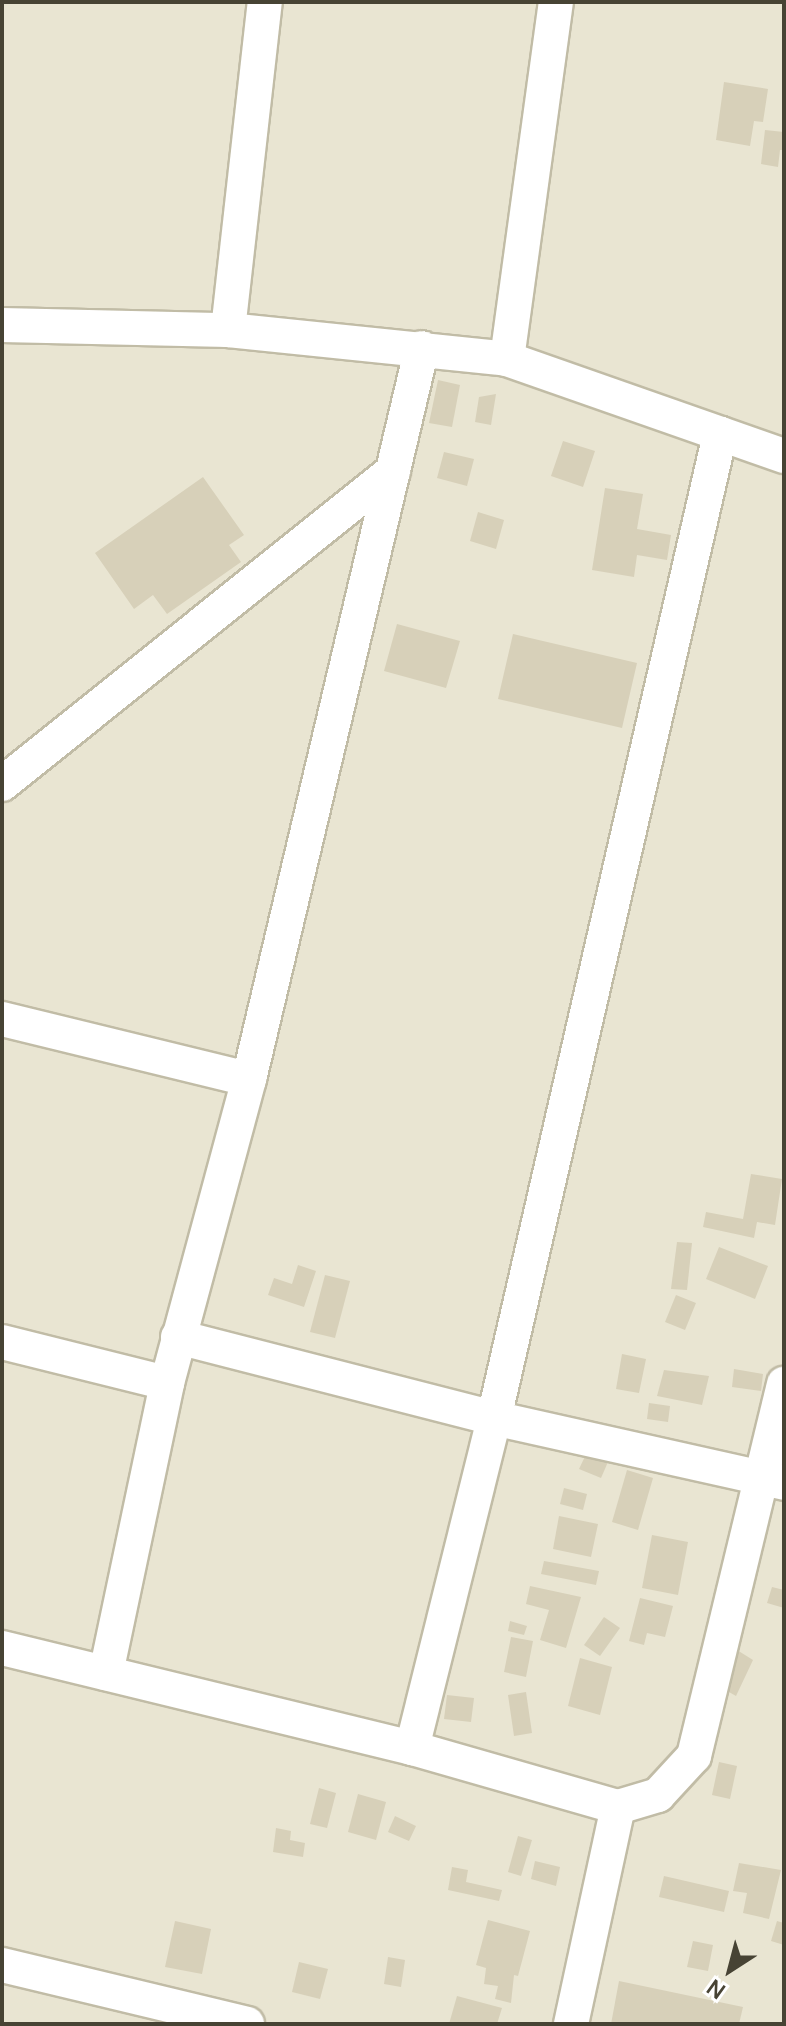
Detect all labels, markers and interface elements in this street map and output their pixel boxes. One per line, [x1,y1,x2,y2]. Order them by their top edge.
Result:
north arrow [690,1930,770,2010]
text: N [701,1973,731,2006]

